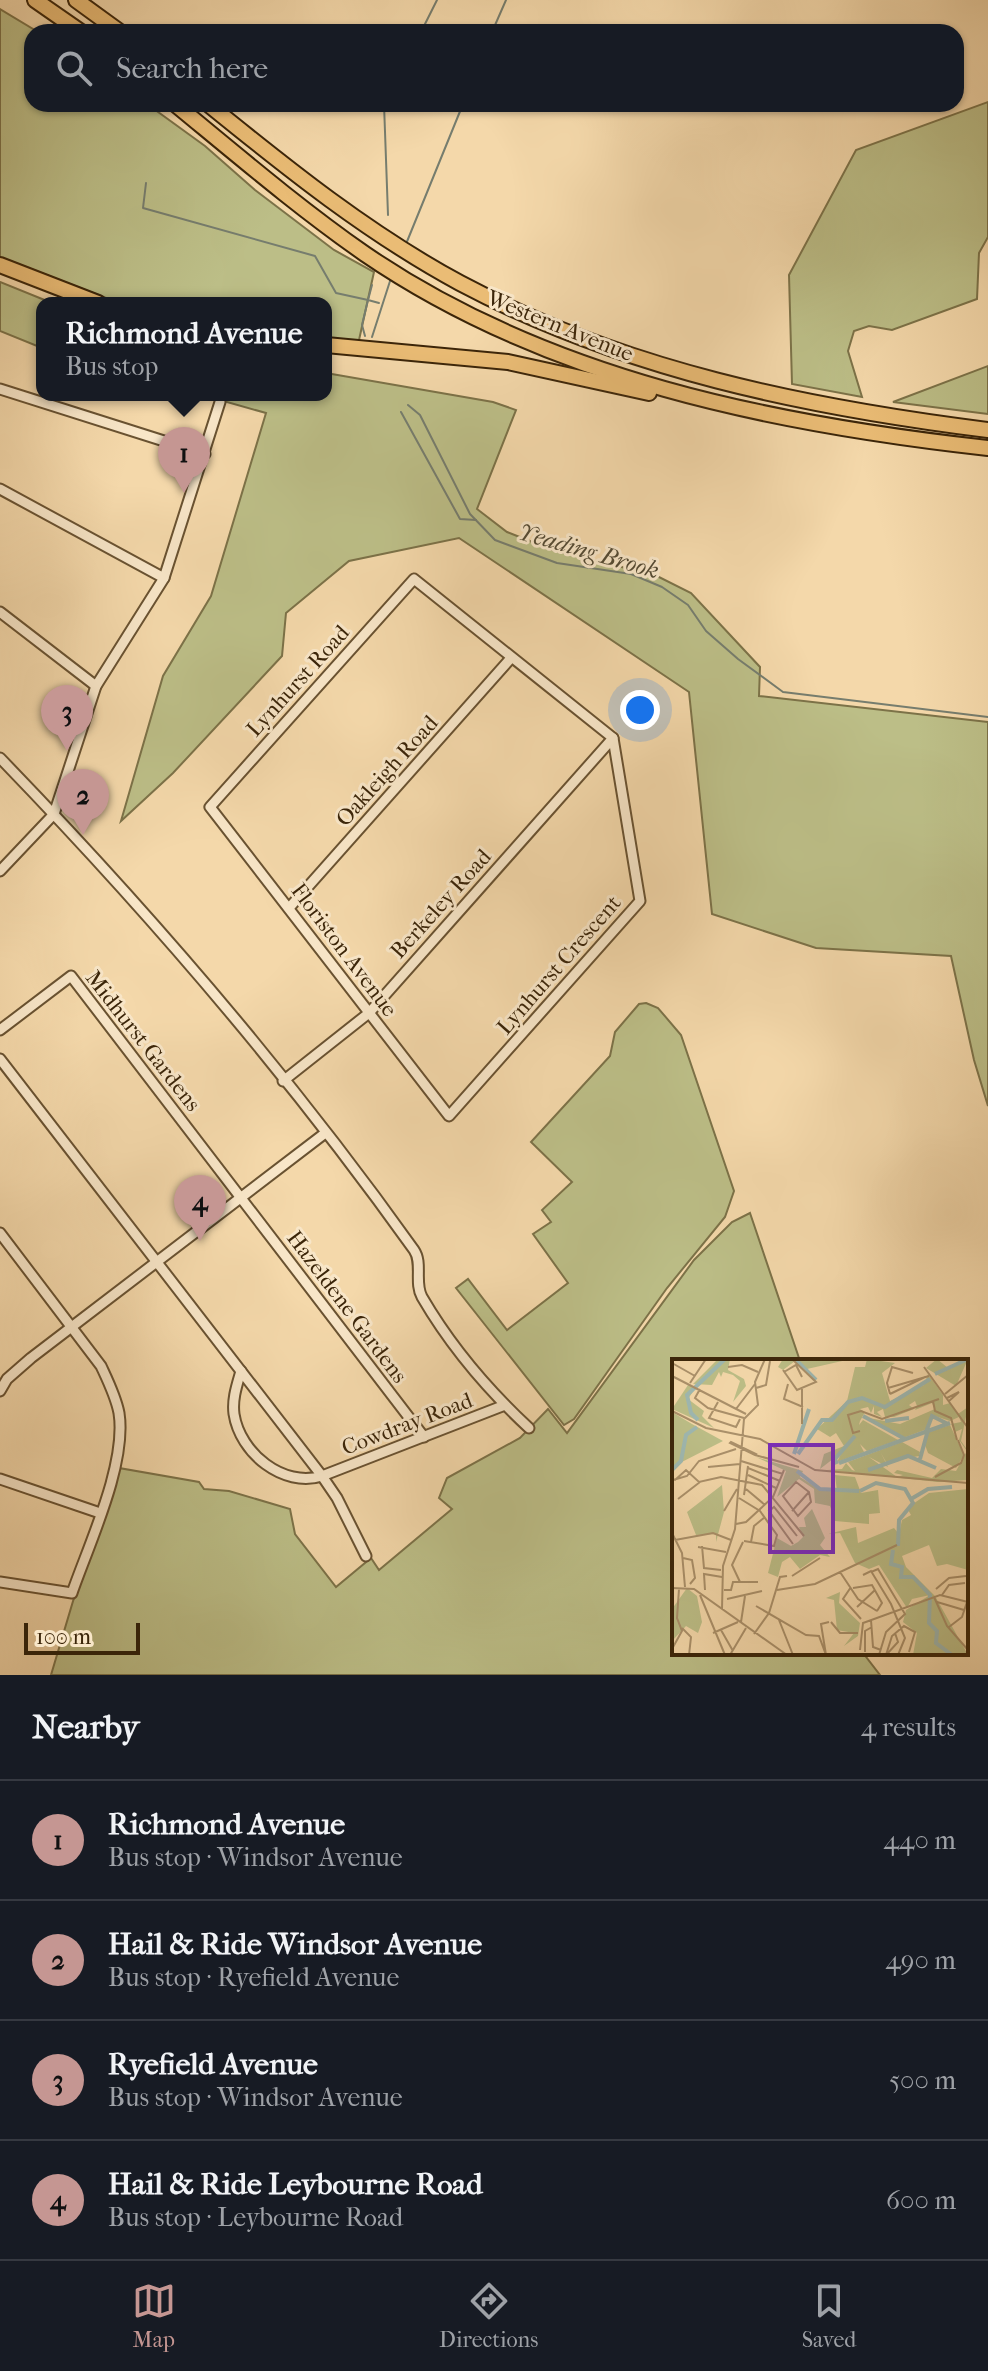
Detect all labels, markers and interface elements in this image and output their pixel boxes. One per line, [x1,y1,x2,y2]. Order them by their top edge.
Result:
search box [24,24,964,112]
icon: search [52,46,96,90]
text: Search here [116,51,268,86]
street label: Western Avenue [482,284,637,367]
popup [36,297,332,401]
text: Richmond Avenue [65,316,303,351]
text: Bus stop [65,351,158,382]
pin: 1 [158,427,210,493]
water label: Yeading Brook [515,518,663,584]
street label: Lynhurst Road [241,619,355,742]
pin: 3 [41,685,93,751]
your location [620,690,660,730]
street label: Oakleigh Road [331,710,444,832]
pin: 2 [57,769,109,835]
street label: Berkeley Road [385,843,498,964]
street label: Floriston Avenue [285,878,403,1022]
street label: Lynhurst Crescent [492,890,627,1040]
street label: Midhurst Gardens [80,965,206,1117]
pin: 4 [174,1175,226,1241]
street label: Hazeldene Gardens [281,1226,413,1388]
inset map [672,1359,968,1655]
street label: Cowdray Road [338,1387,477,1461]
scale bar [24,1619,140,1655]
text: 100 m [36,1624,91,1650]
text: Nearby [32,1707,139,1747]
text: 4 results [861,1712,956,1743]
text: Richmond Avenue [108,1807,345,1842]
text: 1 [53,1825,63,1856]
text: 440 m [884,1825,956,1856]
text: Bus stop · Windsor Avenue [108,1842,403,1873]
text: Hail & Ride Windsor Avenue [108,1927,482,1962]
text: 2 [51,1945,65,1976]
text: 490 m [885,1945,956,1976]
text: Bus stop · Ryefield Avenue [108,1962,399,1993]
text: Ryefield Avenue [108,2047,318,2082]
text: 3 [53,2065,63,2096]
text: 500 m [889,2065,956,2096]
text: Bus stop · Windsor Avenue [108,2082,403,2113]
text: Hail & Ride Leybourne Road [108,2167,483,2202]
text: 4 [50,2185,66,2216]
text: 600 m [886,2185,956,2216]
text: Bus stop · Leybourne Road [108,2202,403,2233]
tab: Map [132,2279,176,2353]
tab: Directions [439,2279,538,2353]
tab: Saved [802,2279,856,2353]

